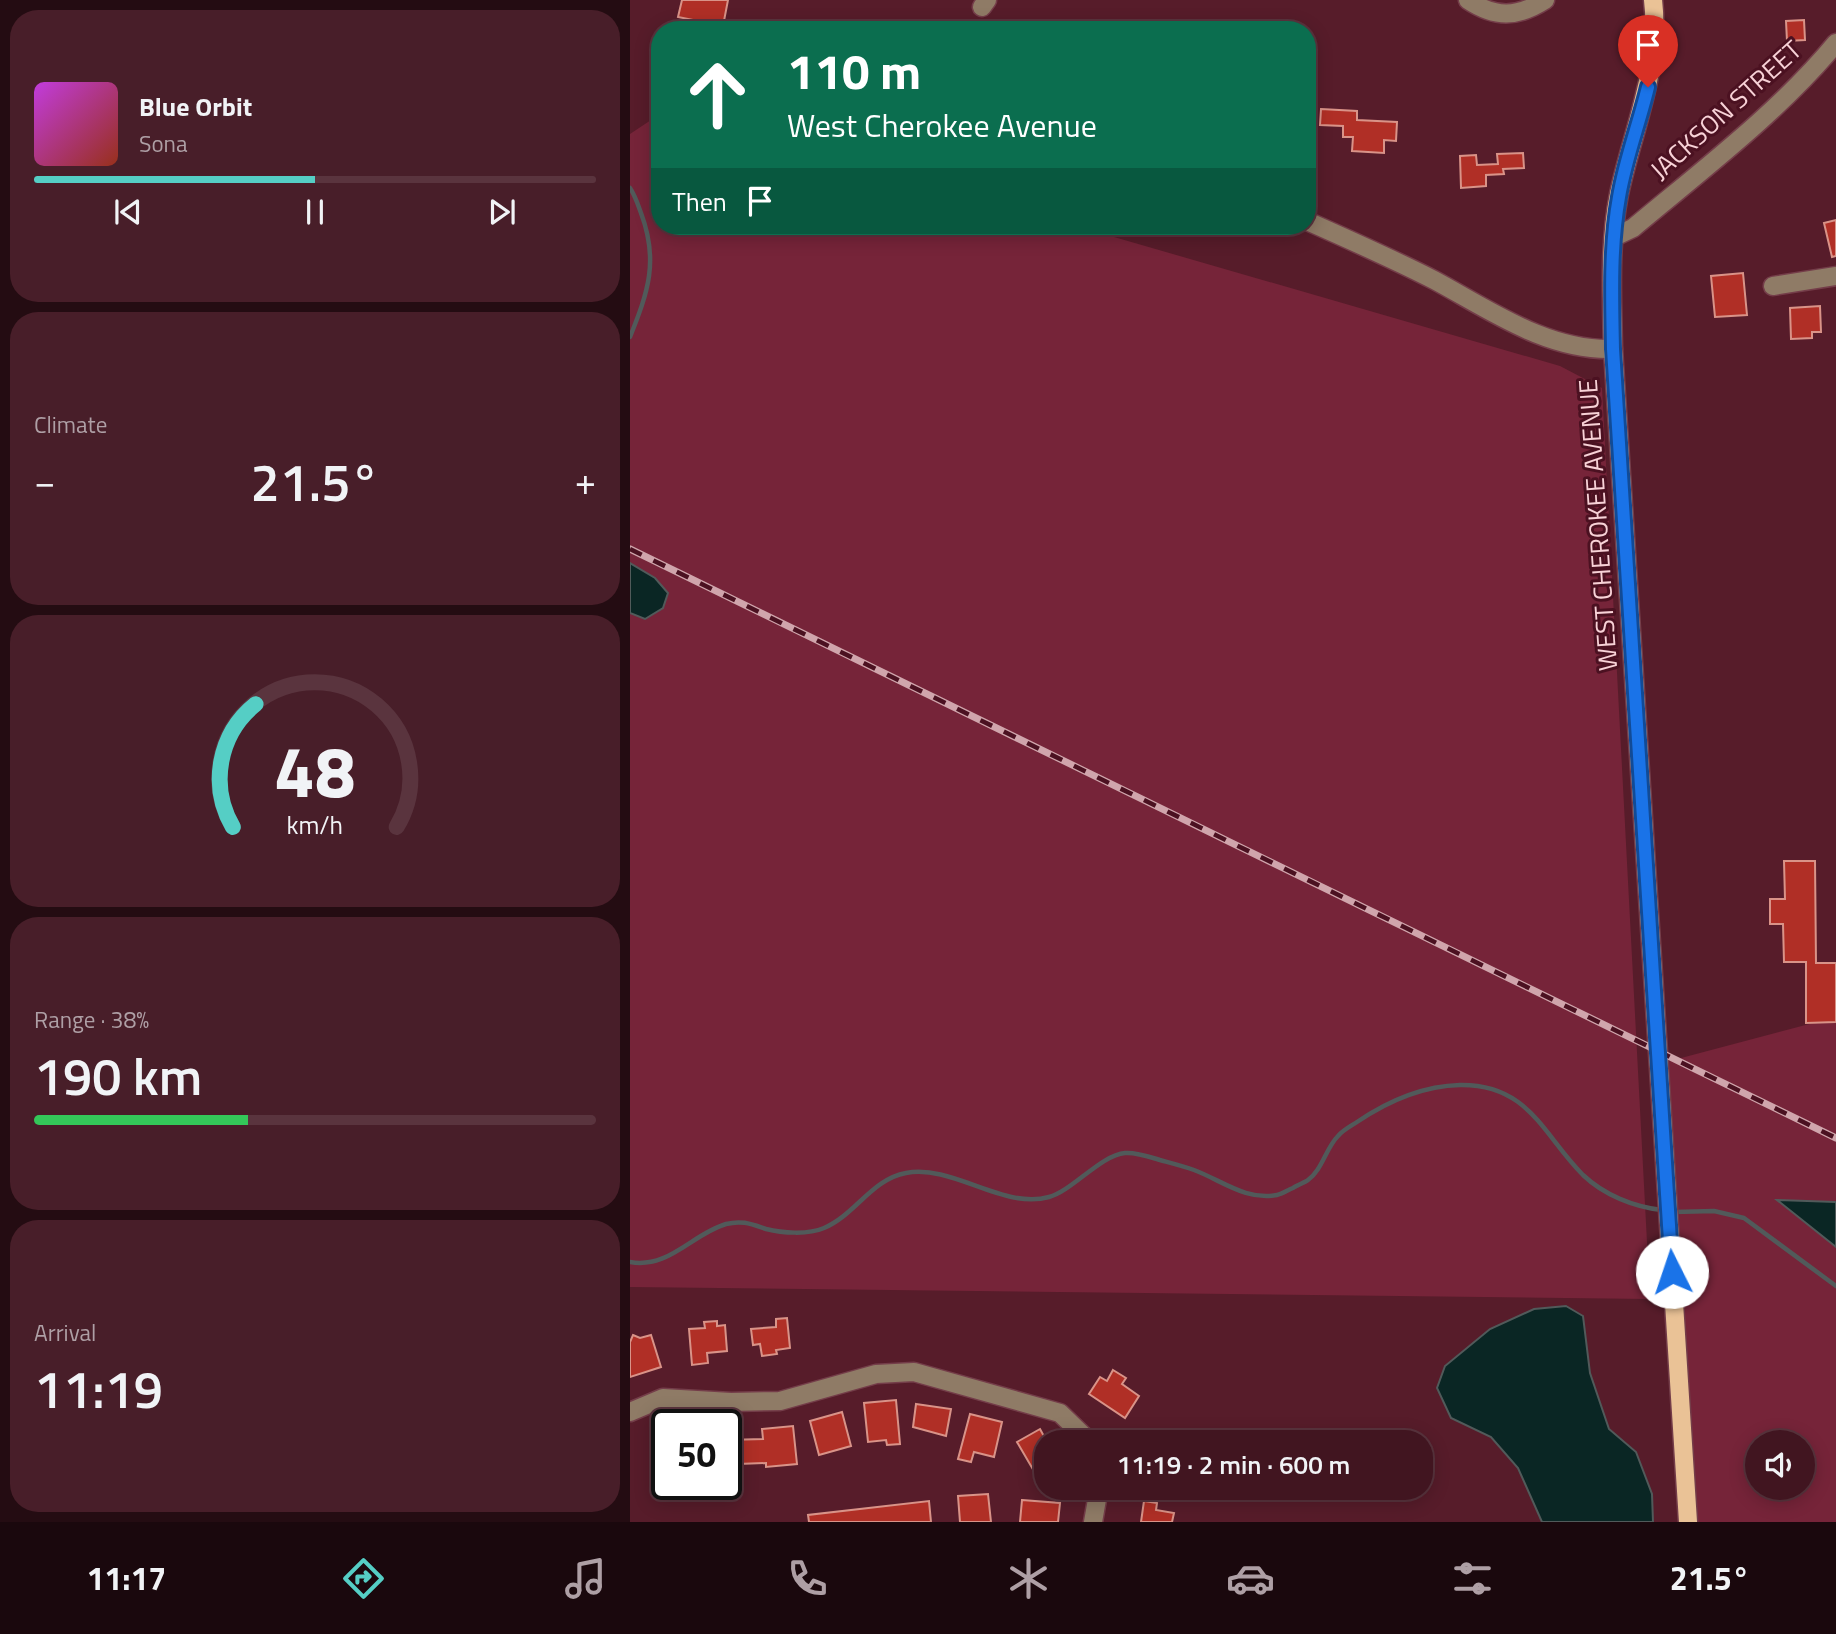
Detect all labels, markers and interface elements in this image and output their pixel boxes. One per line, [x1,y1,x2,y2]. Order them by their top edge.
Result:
pin [1618,15,1678,87]
icon: arrive [1629,26,1667,64]
street label: JACKSON STREET [1641,31,1810,188]
text: 110 m [787,33,921,108]
icon: ahead [672,49,763,140]
text: Blue Orbit [139,87,252,126]
text: West Cherokee Avenue [787,101,1097,149]
text: Sona [139,126,187,161]
text: Then [672,182,727,221]
icon: arrive [741,182,779,220]
icon: previous [109,193,147,231]
icon: pause [296,193,334,231]
icon: next [483,193,521,231]
street label: WEST CHEROKEE AVENUE [1568,378,1627,672]
text: Climate [34,407,107,442]
text: 21.5° [251,442,379,521]
text: − [34,452,55,510]
text: + [575,452,596,510]
text: 48 [274,715,356,825]
text: km/h [287,806,343,844]
text: Range · 38% [34,1002,149,1037]
text: 190 km [34,1036,202,1115]
position arrow [1635,1235,1709,1309]
text: Arrival [34,1315,96,1350]
text: 11:19 [34,1349,163,1428]
speed limit sign: 50 [651,1409,742,1500]
map controls [1745,1430,1815,1500]
button: sound [1745,1430,1815,1500]
text: 11:19 · 2 min · 600 m [1117,1445,1350,1484]
text: 11:17 [86,1554,166,1602]
icon: directions [339,1554,388,1603]
icon: music [561,1554,610,1603]
icon: phone [783,1554,832,1603]
icon: climate [1004,1554,1053,1603]
icon: car [1226,1554,1275,1603]
icon: filters [1448,1554,1497,1603]
text: 21.5° [1670,1554,1750,1602]

